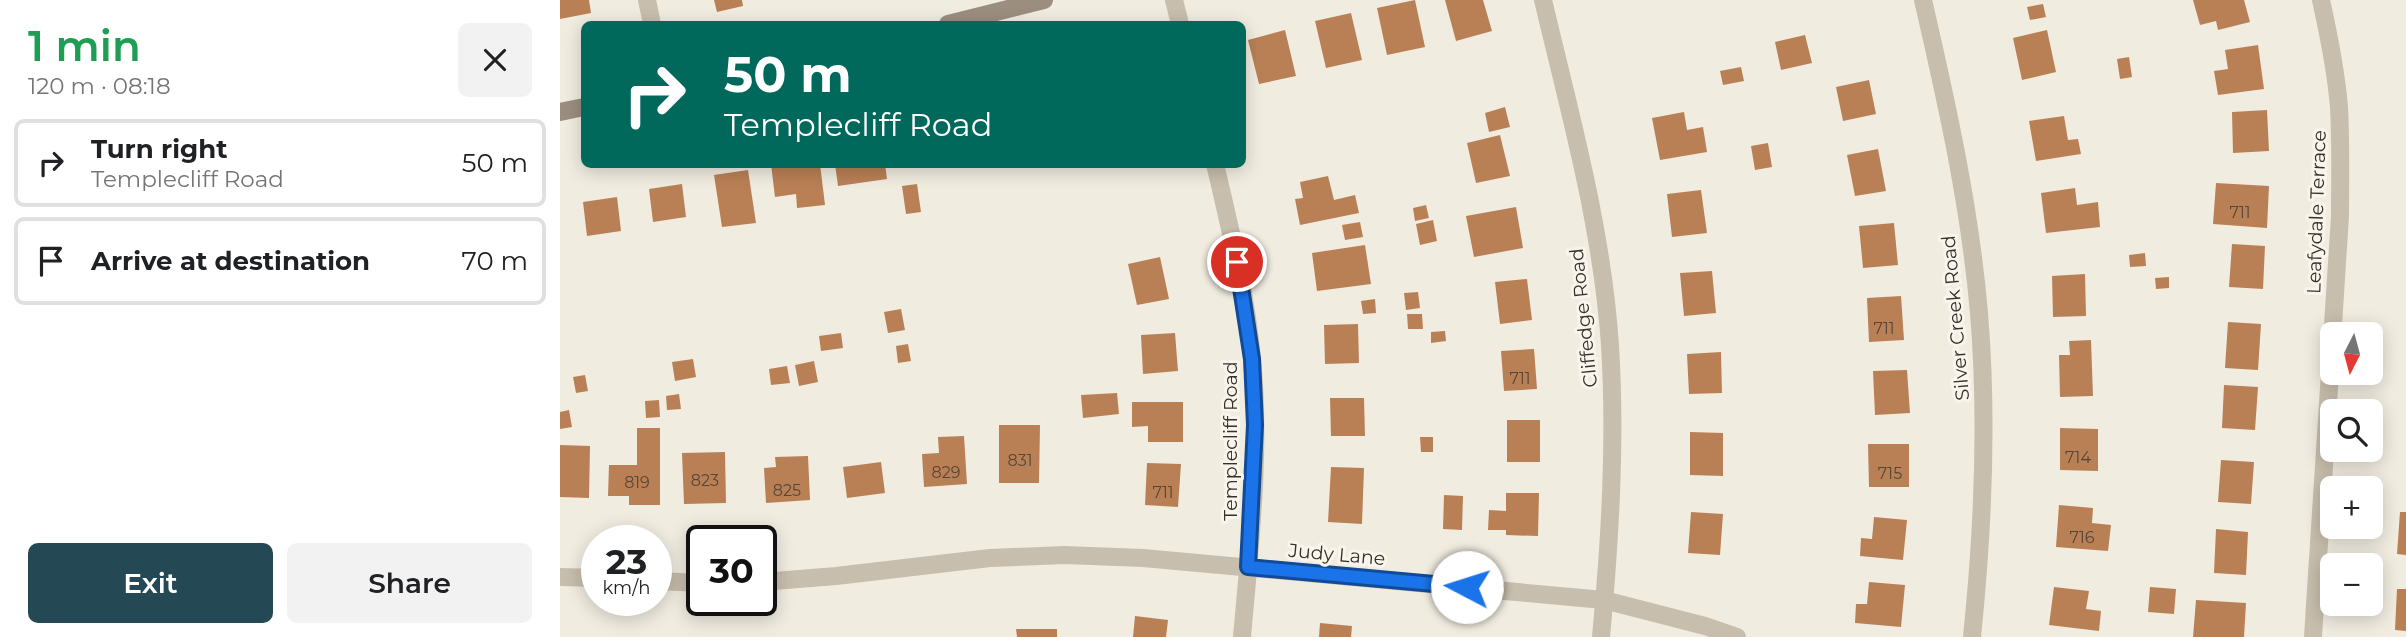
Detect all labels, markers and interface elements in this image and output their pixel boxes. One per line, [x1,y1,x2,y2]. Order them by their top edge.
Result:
text: 1 min [28,20,141,72]
button: close [458,23,532,97]
text: 50 m [724,45,852,104]
icon: right [609,49,700,140]
text: 120 m · 08:18 [28,72,171,100]
text: Templecliff Road [724,105,992,144]
street label: Leafydale Terrace [2302,130,2331,295]
text: Turn right [91,133,227,165]
icon: right [32,144,70,182]
text: 50 m [462,147,528,179]
text: Templecliff Road [91,165,284,193]
house number: 711 [2229,203,2251,222]
pin [1207,232,1267,292]
street label: Silver Creek Road [1937,234,1974,402]
icon: arrive [32,242,70,280]
icon: arrive [1218,243,1256,281]
text: Arrive at destination [91,245,370,277]
text: 70 m [462,245,528,277]
street label: Cliffedge Road [1565,247,1602,389]
house number: 711 [1873,319,1895,338]
north arrow [2320,322,2384,385]
map controls [2320,322,2383,616]
street label: Templecliff Road [1219,361,1242,521]
house number: 711 [1509,369,1531,388]
button: search [2320,399,2383,462]
house number: 714 [2065,448,2091,467]
house number: 831 [1007,451,1033,470]
house number: 829 [931,463,961,482]
house number: 715 [1878,464,1902,483]
house number: 823 [691,471,719,490]
house number: 819 [624,473,650,492]
button: + [2320,476,2383,539]
house number: 825 [773,481,801,500]
house number: 711 [1152,483,1174,502]
speed limit sign: 30 [686,525,777,616]
house number: 716 [2069,528,2095,547]
street label: Judy Lane [1287,539,1386,570]
text: 23 [606,540,647,583]
button: Exit [28,543,273,623]
button: Share [287,543,532,623]
position arrow [1430,550,1504,624]
button: − [2320,553,2383,616]
text: km/h [602,577,651,599]

